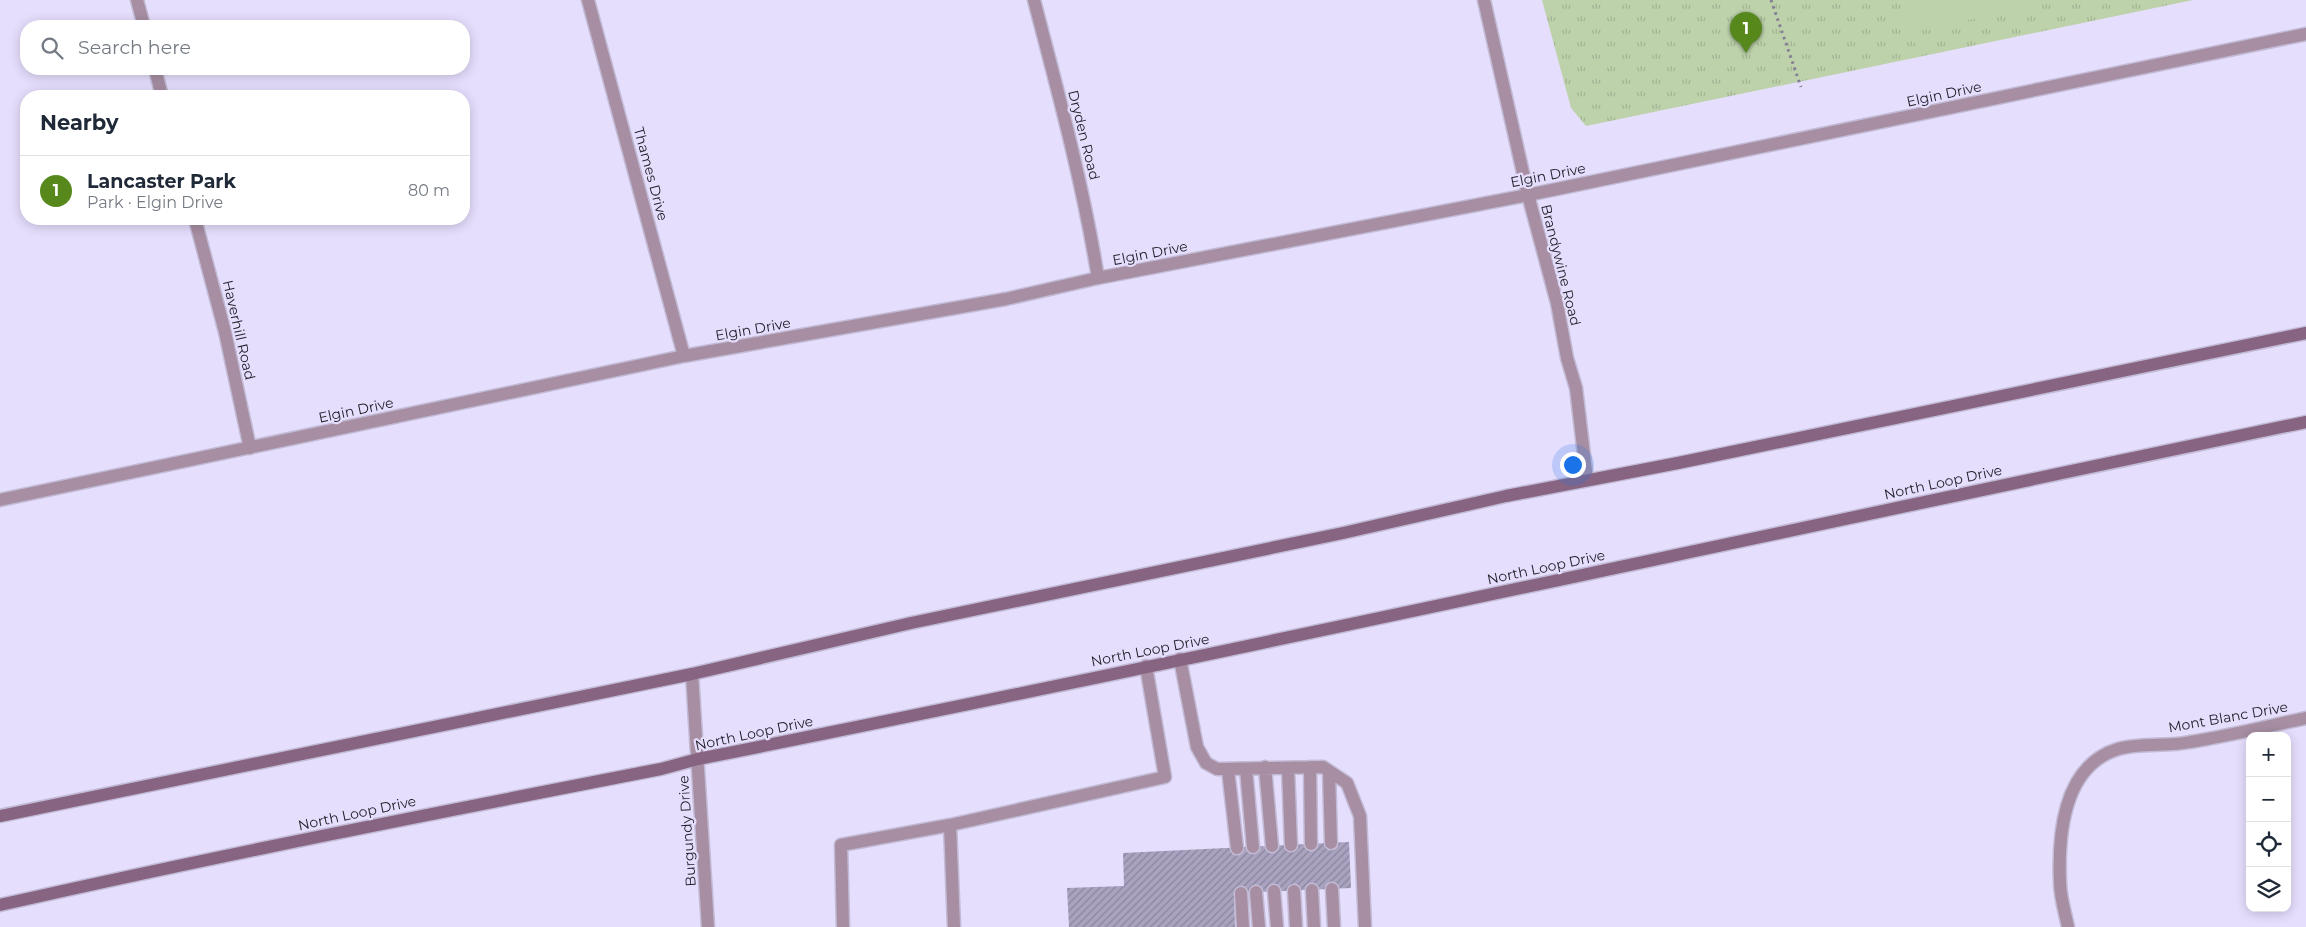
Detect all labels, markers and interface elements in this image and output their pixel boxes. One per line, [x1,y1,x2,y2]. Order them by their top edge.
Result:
pin: 1 [1730,12,1762,53]
search box [20,20,470,75]
icon: search [38,34,66,62]
text: Search here [78,36,191,59]
street label: Elgin Drive [1905,77,1983,111]
street label: Dryden Road [1064,88,1104,182]
text: Nearby [40,110,119,135]
street label: Thames Drive [630,125,672,223]
street label: Elgin Drive [1509,159,1587,191]
text: Lancaster Park [87,170,236,193]
text: 1 [53,181,59,200]
text: 80 m [408,181,450,200]
text: Park · Elgin Drive [87,193,223,212]
street label: Brandywine Road [1537,202,1585,328]
street label: Elgin Drive [1111,237,1189,269]
street label: Haverhill Road [219,278,259,382]
street label: Elgin Drive [714,314,792,344]
street label: Elgin Drive [317,393,395,427]
your location [1560,452,1586,478]
street label: North Loop Drive [1882,461,2004,503]
street label: North Loop Drive [1485,546,1607,588]
street label: North Loop Drive [1089,630,1211,670]
street label: Mont Blanc Drive [2167,698,2289,736]
street label: North Loop Drive [693,712,815,754]
map controls [2246,732,2291,912]
button: + [2246,732,2291,777]
street label: Burgundy Drive [674,775,700,887]
button: − [2246,777,2291,822]
street label: North Loop Drive [296,792,418,834]
button: locate [2246,822,2291,867]
button: layers [2246,867,2291,912]

